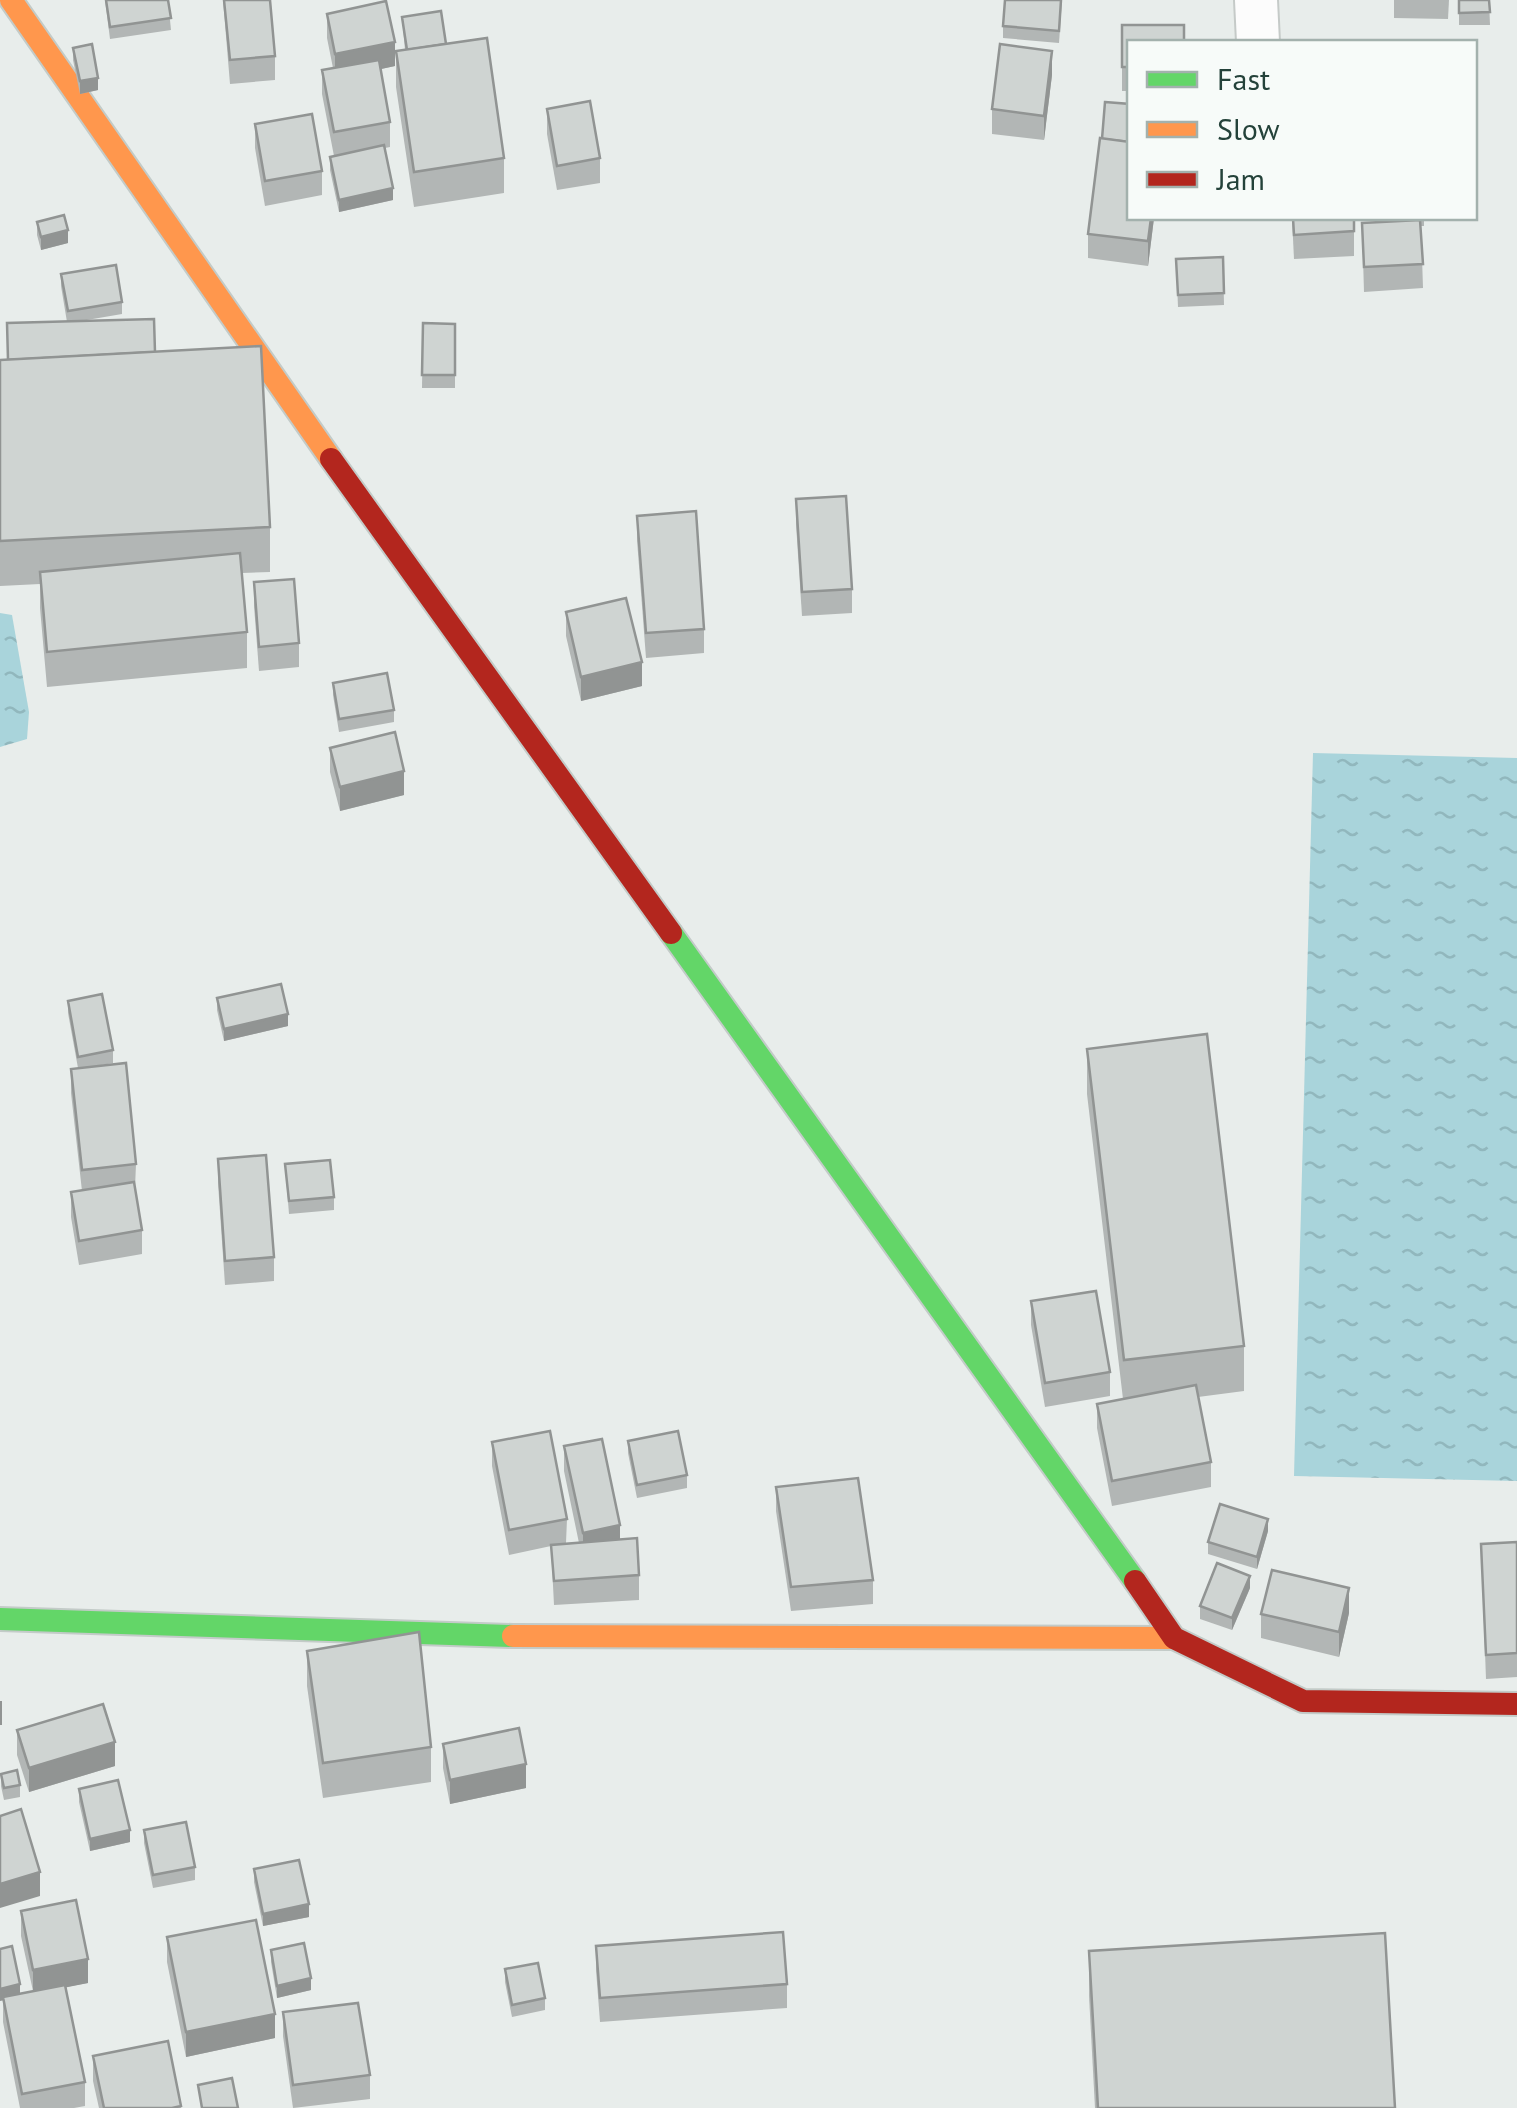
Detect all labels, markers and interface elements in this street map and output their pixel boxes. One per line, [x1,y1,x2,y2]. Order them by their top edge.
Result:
legend [1127,40,1477,220]
text: Fast [1217,59,1270,98]
text: Slow [1217,109,1280,148]
text: Jam [1215,159,1265,198]

